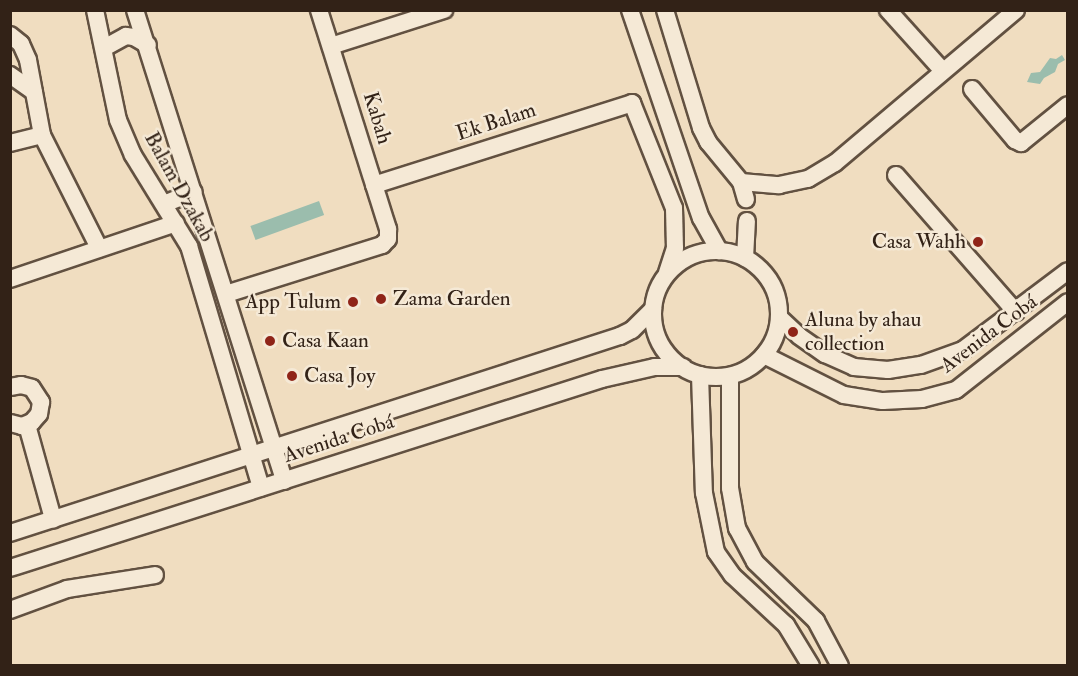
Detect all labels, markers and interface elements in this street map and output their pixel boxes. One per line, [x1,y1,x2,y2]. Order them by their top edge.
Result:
street label: Kabah [357,89,397,147]
street label: Ek Balam [453,97,539,147]
street label: Balam Dzakab [138,128,220,246]
place label: Casa Wahh [872,229,966,255]
marker: Casa Wahh [971,235,985,249]
place label: Zama Garden [393,286,511,312]
place label: App Tulum [245,289,341,315]
street label: Avenida Cobá [936,289,1042,379]
marker: Zama Garden [374,292,388,306]
marker: App Tulum [346,295,360,309]
place label: Aluna by ahau collection [805,307,921,357]
marker: Aluna by ahau collection [786,325,800,339]
place label: Casa Kaan [282,328,369,354]
marker: Casa Kaan [263,334,277,348]
place label: Casa Joy [304,363,376,389]
marker: Casa Joy [285,369,299,383]
street label: Avenida Cobá [281,409,397,469]

